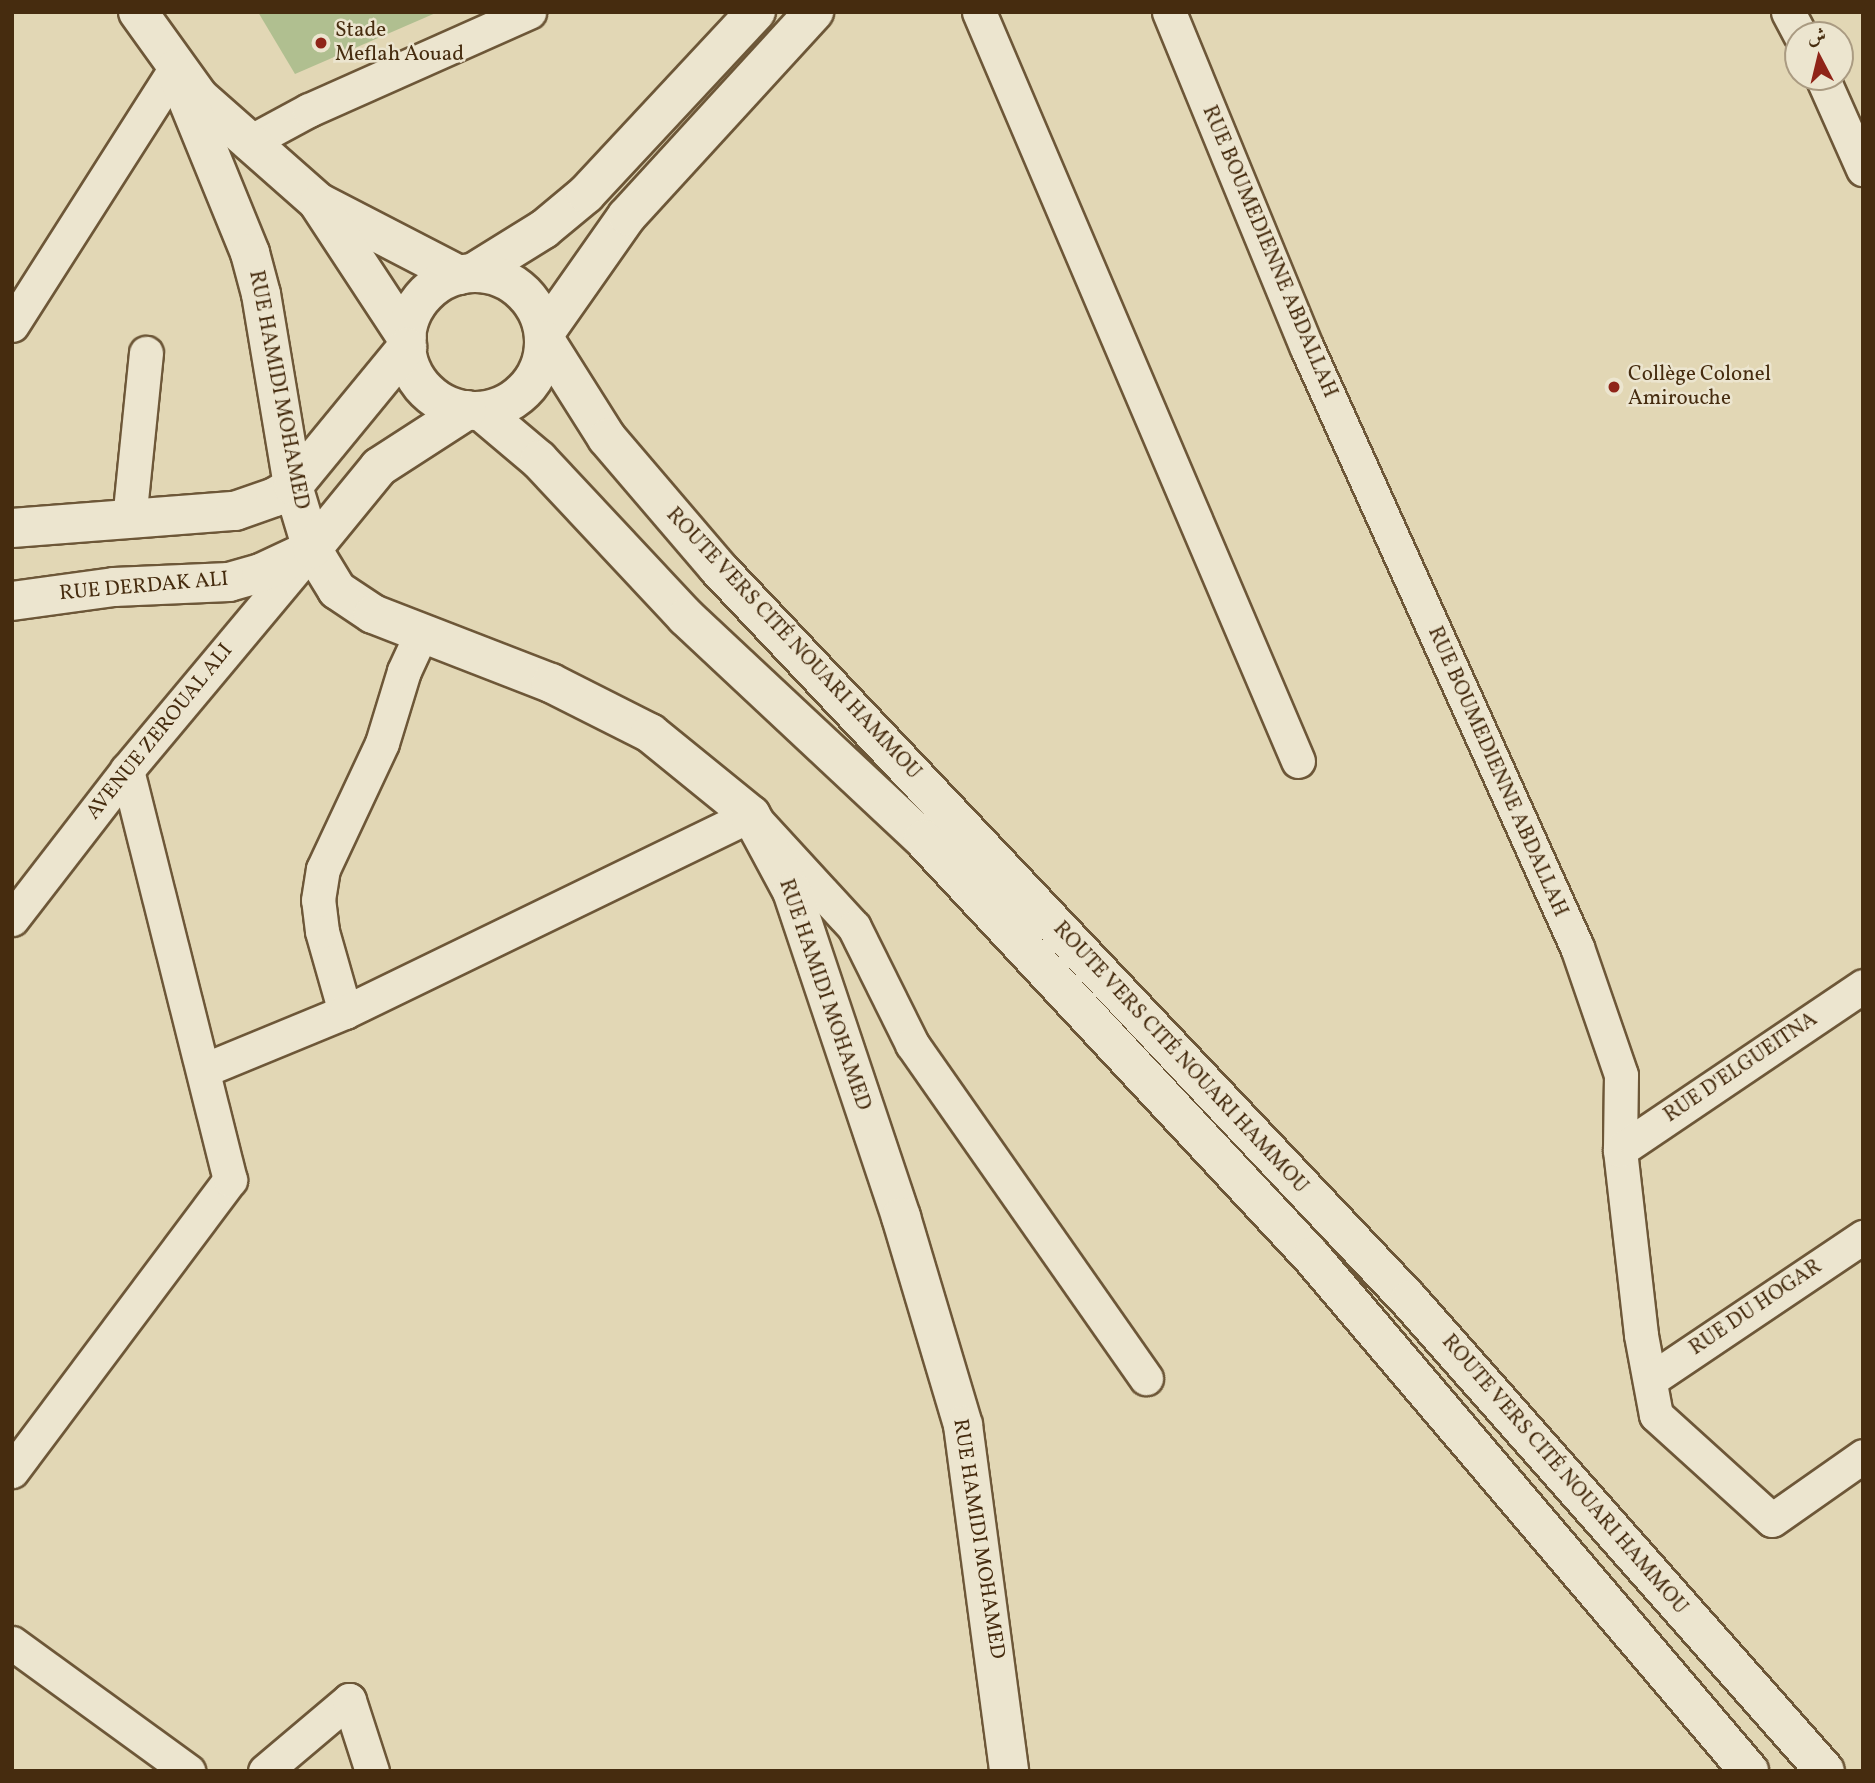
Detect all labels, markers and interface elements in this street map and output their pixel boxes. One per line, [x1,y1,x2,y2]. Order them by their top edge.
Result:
place label: Stade Meflah Aouad [335,18,464,68]
north arrow [1784,21,1854,91]
text: ش [1806,23,1828,51]
marker: Stade Meflah Aouad [313,35,329,51]
street label: RUE BOUMEDIENNE ABDALLAH [1196,102,1342,402]
street label: RUE HAMIDI MOHAMED [242,268,314,512]
place label: Collège Colonel Amirouche [1628,362,1771,412]
marker: Collège Colonel Amirouche [1606,379,1622,395]
street label: ROUTE VERS CITÉ NOUARI HAMMOU [660,503,926,785]
street label: RUE DERDAK ALI [58,567,230,607]
street label: RUE BOUMEDIENNE ABDALLAH [1421,623,1573,921]
street label: AVENUE ZEROUAL ALI [81,639,239,825]
street label: RUE HAMIDI MOHAMED [773,876,875,1114]
street label: ROUTE VERS CITÉ NOUARI HAMMOU [1047,917,1313,1199]
street label: RUE D'ELGUEITNA [1660,1007,1822,1129]
street label: RUE DU HOGAR [1685,1254,1827,1362]
street label: ROUTE VERS CITÉ NOUARI HAMMOU [1435,1330,1693,1620]
street label: RUE HAMIDI MOHAMED [947,1417,1009,1661]

